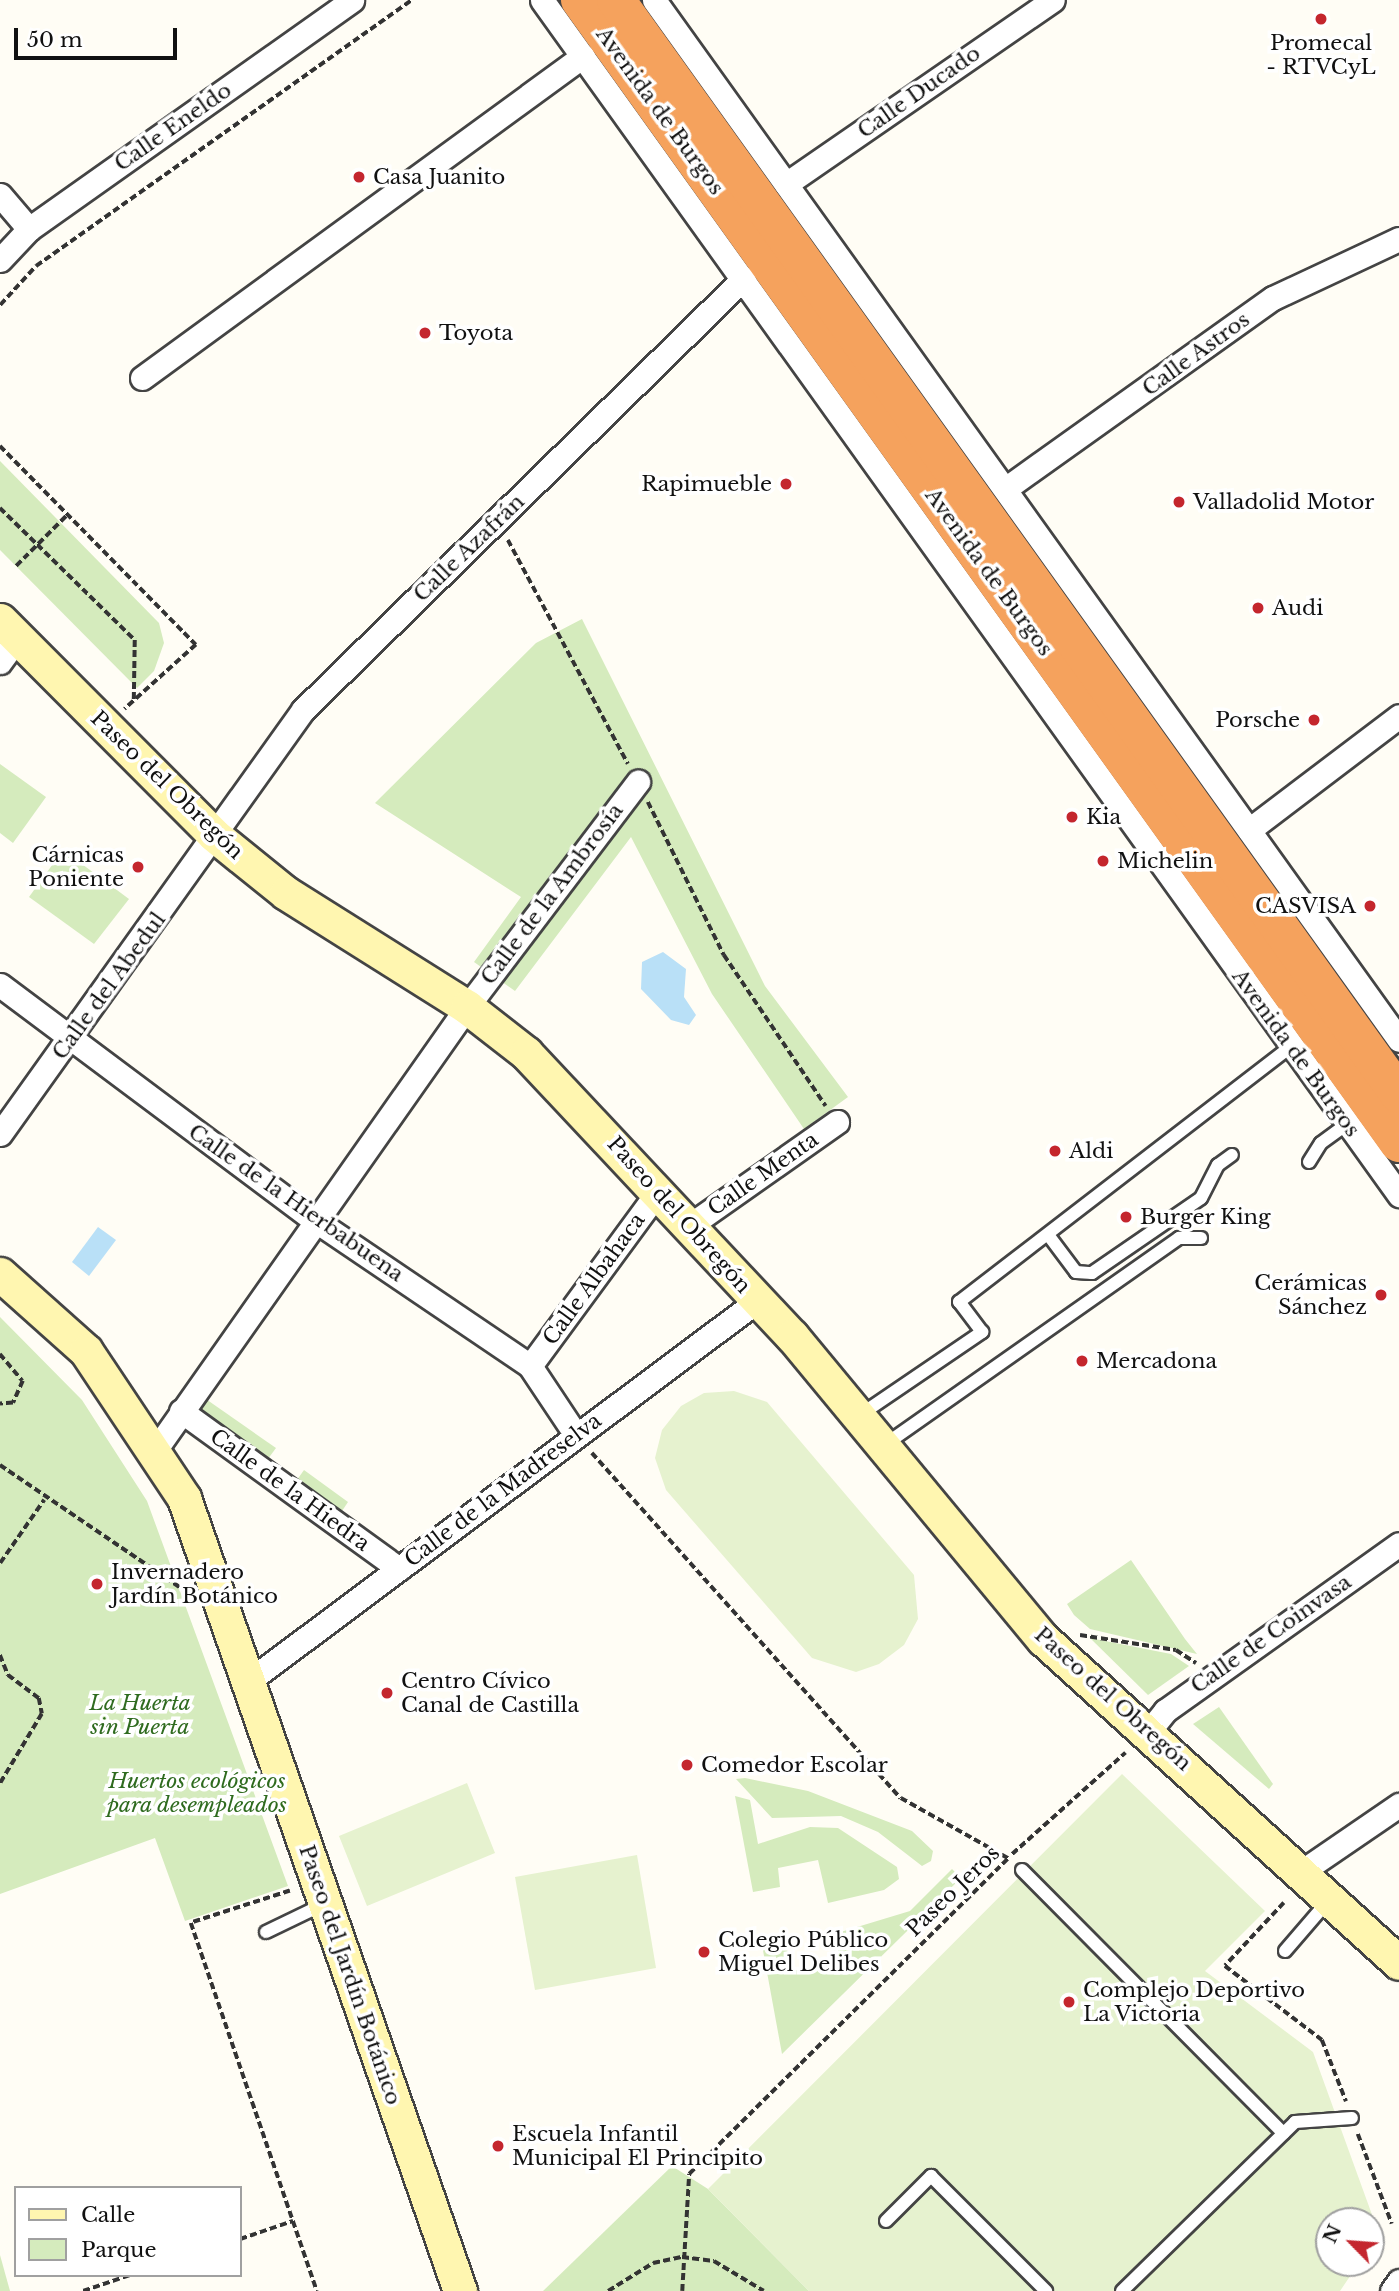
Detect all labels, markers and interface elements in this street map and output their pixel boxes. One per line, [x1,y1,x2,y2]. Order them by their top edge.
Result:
marker: Promecal - RTVCyL [1313,11,1329,27]
scale bar [18,14,180,58]
street label: Avenida de Burgos [591,22,729,200]
text: 50 m [27,27,82,53]
place label: Promecal - RTVCyL [1266,30,1376,80]
street label: Calle Ducado [853,40,985,144]
street label: Calle Eneldo [110,77,236,177]
place label: Casa Juanito [373,164,506,190]
marker: Casa Juanito [351,169,367,185]
street label: Calle Astros [1137,307,1255,401]
place label: Toyota [439,320,513,346]
marker: Toyota [417,325,433,341]
place label: Rapimueble [641,471,772,497]
marker: Rapimueble [778,476,794,492]
street label: Avenida de Burgos [920,483,1058,661]
street label: Calle Azafrán [408,489,530,607]
place label: Valladolid Motor [1193,489,1374,515]
marker: Valladolid Motor [1171,494,1187,510]
place label: Audi [1272,595,1323,621]
marker: Audi [1250,600,1266,616]
street label: Paseo del Obregón [85,706,249,864]
place label: Porsche [1215,707,1300,733]
marker: Porsche [1306,712,1322,728]
street label: Calle de la Ambrosía [475,798,629,990]
place label: Kia [1086,804,1121,830]
marker: Kia [1064,809,1080,825]
place label: Cárnicas Poniente [28,842,124,892]
place label: Michelin [1117,848,1213,874]
marker: Michelin [1095,853,1111,869]
marker: Cárnicas Poniente [130,859,146,875]
place label: CASVISA [1255,893,1356,919]
marker: CASVISA [1362,898,1378,914]
street label: Calle del Abedul [47,907,171,1065]
street label: Avenida de Burgos [1227,964,1365,1142]
street label: Calle de la Hierbabuena [184,1119,408,1287]
street label: Calle Menta [703,1127,823,1221]
street label: Paseo del Obregón [602,1131,756,1299]
place label: Aldi [1069,1138,1113,1164]
marker: Aldi [1047,1143,1063,1159]
place label: Burger King [1140,1204,1271,1230]
street label: Calle Albahaca [537,1208,651,1350]
marker: Burger King [1118,1209,1134,1225]
place label: Cerámicas Sánchez [1254,1270,1367,1320]
marker: Cerámicas Sánchez [1373,1287,1389,1303]
place label: Mercadona [1096,1348,1217,1374]
marker: Mercadona [1074,1353,1090,1369]
street label: Calle de la Madreselva [400,1408,606,1572]
street label: Calle de la Hiedra [205,1424,375,1556]
place label: Invernadero Jardín Botánico [111,1559,278,1609]
street label: Calle de Coinvasa [1186,1569,1356,1699]
marker: Invernadero Jardín Botánico [89,1576,105,1592]
street label: Paseo del Obregón [1029,1622,1197,1776]
place label: Centro Cívico Canal de Castilla [401,1668,579,1718]
marker: Centro Cívico Canal de Castilla [379,1685,395,1701]
park label: La Huerta sin Puerta [89,1690,191,1740]
place label: Comedor Escolar [701,1752,888,1778]
marker: Comedor Escolar [679,1757,695,1773]
park label: Huertos ecológicos para desempleados [107,1768,287,1818]
street label: Paseo Jeros [901,1840,1005,1942]
street label: Paseo del Jardín Botánico [294,1842,406,2108]
place label: Colegio Público Miguel Delibes [718,1927,888,1977]
marker: Colegio Público Miguel Delibes [696,1944,712,1960]
place label: Complejo Deportivo La Victoria [1083,1977,1305,2027]
marker: Complejo Deportivo La Victoria [1061,1994,1077,2010]
place label: Escuela Infantil Municipal El Principito [512,2121,763,2171]
marker: Escuela Infantil Municipal El Principito [490,2138,506,2154]
legend [14,2186,242,2277]
text: Calle [81,2202,135,2228]
north arrow [1315,2207,1385,2277]
text: N [1318,2221,1347,2247]
text: Parque [81,2237,156,2263]

